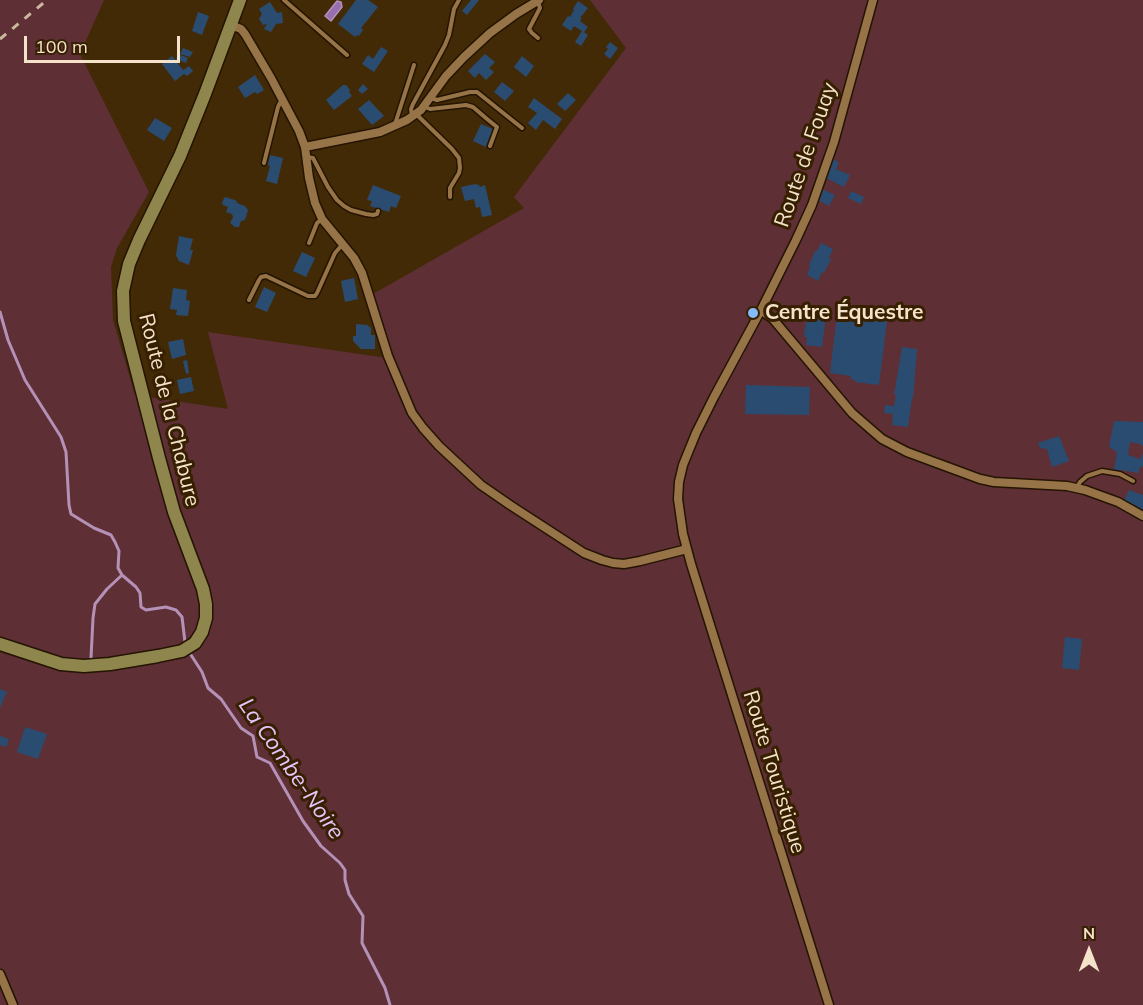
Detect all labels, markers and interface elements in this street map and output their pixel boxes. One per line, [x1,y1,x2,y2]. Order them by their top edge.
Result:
scale bar [27,24,183,62]
text: 100 m [35,35,88,58]
street label: Route de Fouay [769,79,843,231]
place label: Centre Équestre [765,300,924,326]
marker: Centre Équestre [746,306,760,320]
street label: Route de la Chabure [133,311,205,509]
street label: Route Touristique [737,687,811,857]
water label: La Combe-Noire [233,693,349,845]
north arrow [1059,921,1119,981]
text: N [1083,923,1095,943]

